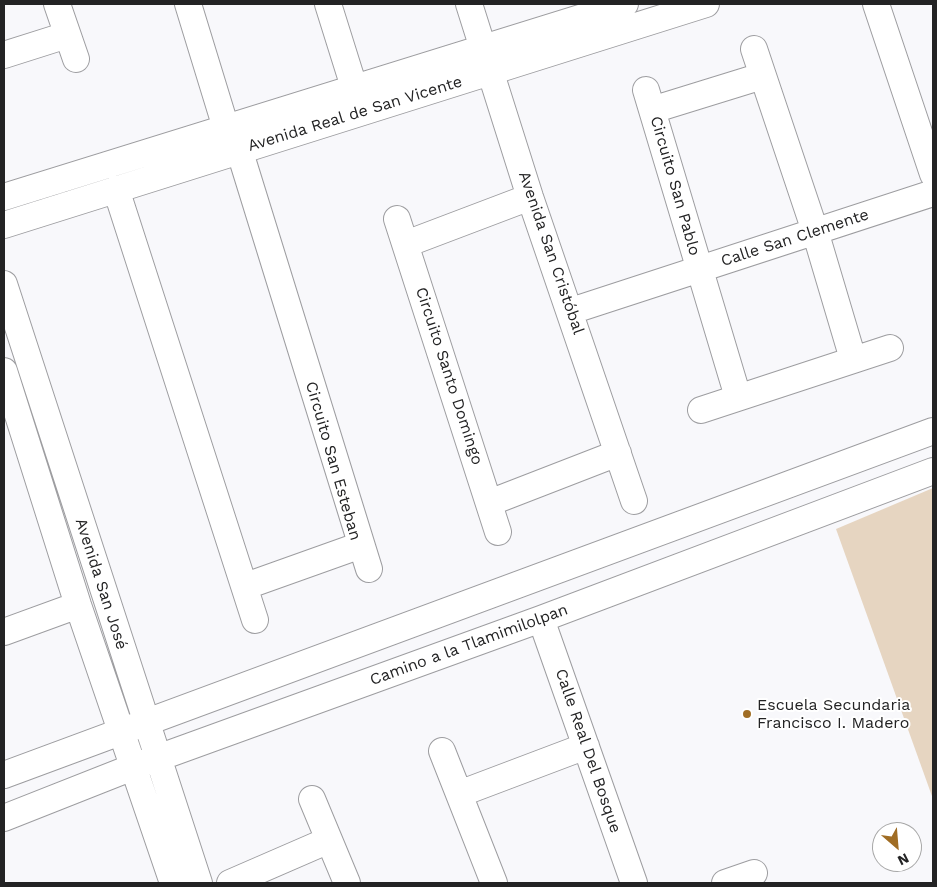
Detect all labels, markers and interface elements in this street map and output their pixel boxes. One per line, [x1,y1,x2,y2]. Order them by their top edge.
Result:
street label: Avenida Real de San Vicente [246,72,464,156]
street label: Circuito San Pablo [646,114,704,258]
street label: Avenida San Cristóbal [514,169,588,337]
street label: Calle San Clemente [719,205,871,271]
street label: Circuito Santo Domingo [411,285,487,467]
street label: Circuito San Esteban [301,379,365,543]
street label: Avenida San José [71,516,131,652]
street label: Camino a la Tlamimilolpan [367,600,571,690]
street label: Calle Real Del Bosque [551,666,625,836]
place label: Escuela Secundaria Francisco I. Madero [757,695,910,733]
marker: Escuela Secundaria Francisco I. Madero [741,708,753,720]
north arrow [872,822,922,872]
text: N [895,850,912,869]

